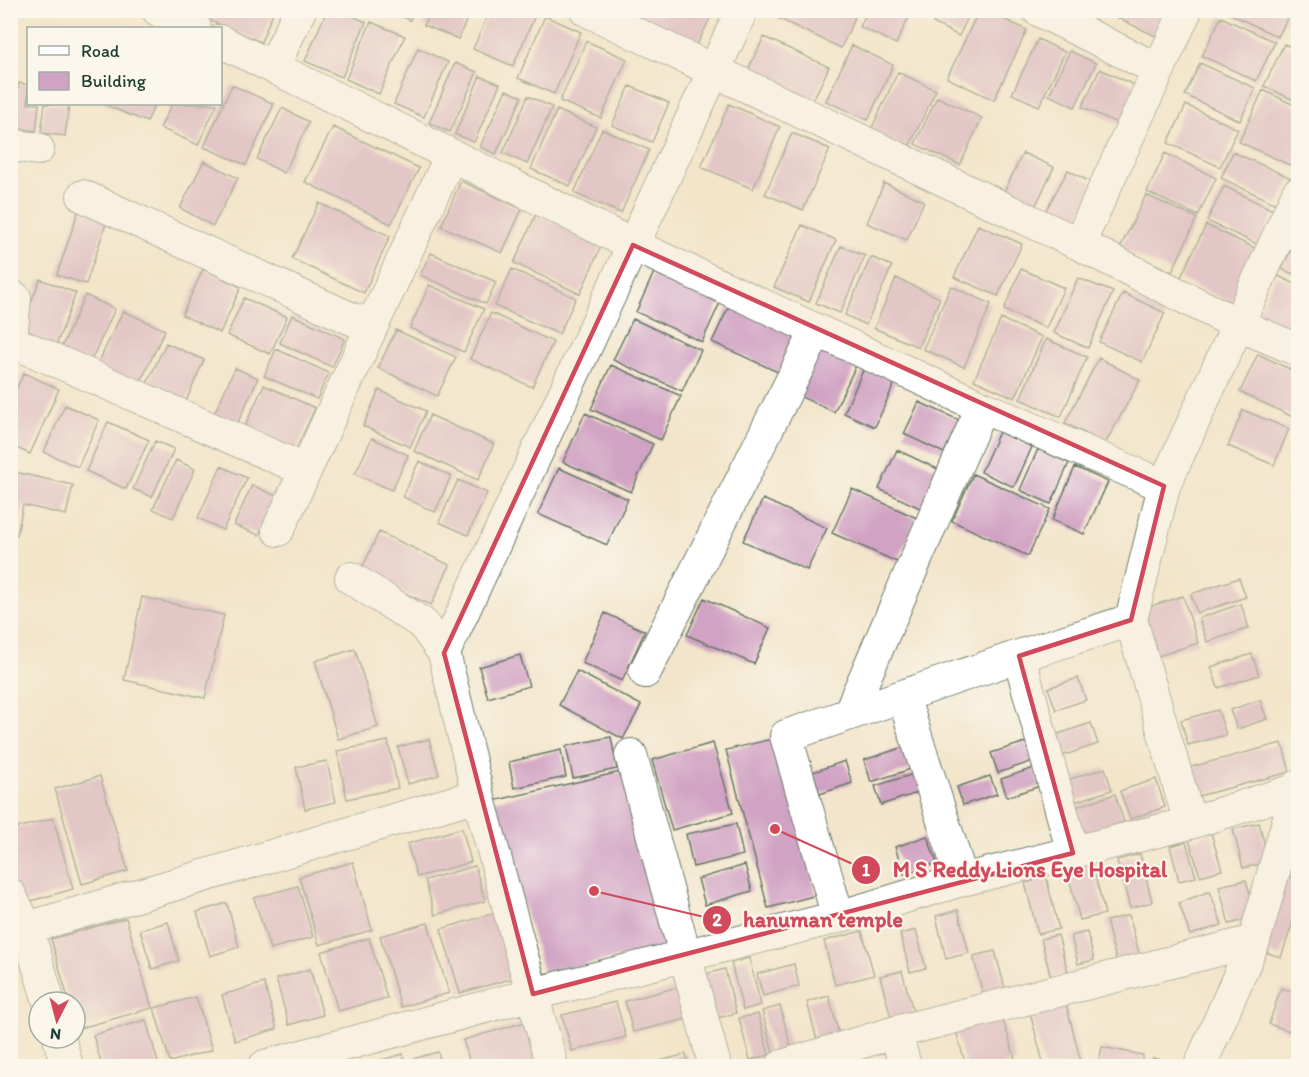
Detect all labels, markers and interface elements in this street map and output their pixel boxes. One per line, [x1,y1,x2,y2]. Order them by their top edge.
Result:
legend [27,27,222,105]
text: Road [81,40,120,62]
text: Building [81,70,147,92]
callout: M S Reddy Lions Eye Hospital [851,850,1179,890]
text: M S Reddy Lions Eye Hospital [893,856,1168,883]
text: 1 [862,859,871,881]
callout: hanuman temple [702,900,915,940]
text: hanuman temple [743,906,903,933]
text: 2 [712,909,722,931]
north arrow [27,990,87,1050]
text: N [49,1024,62,1044]

